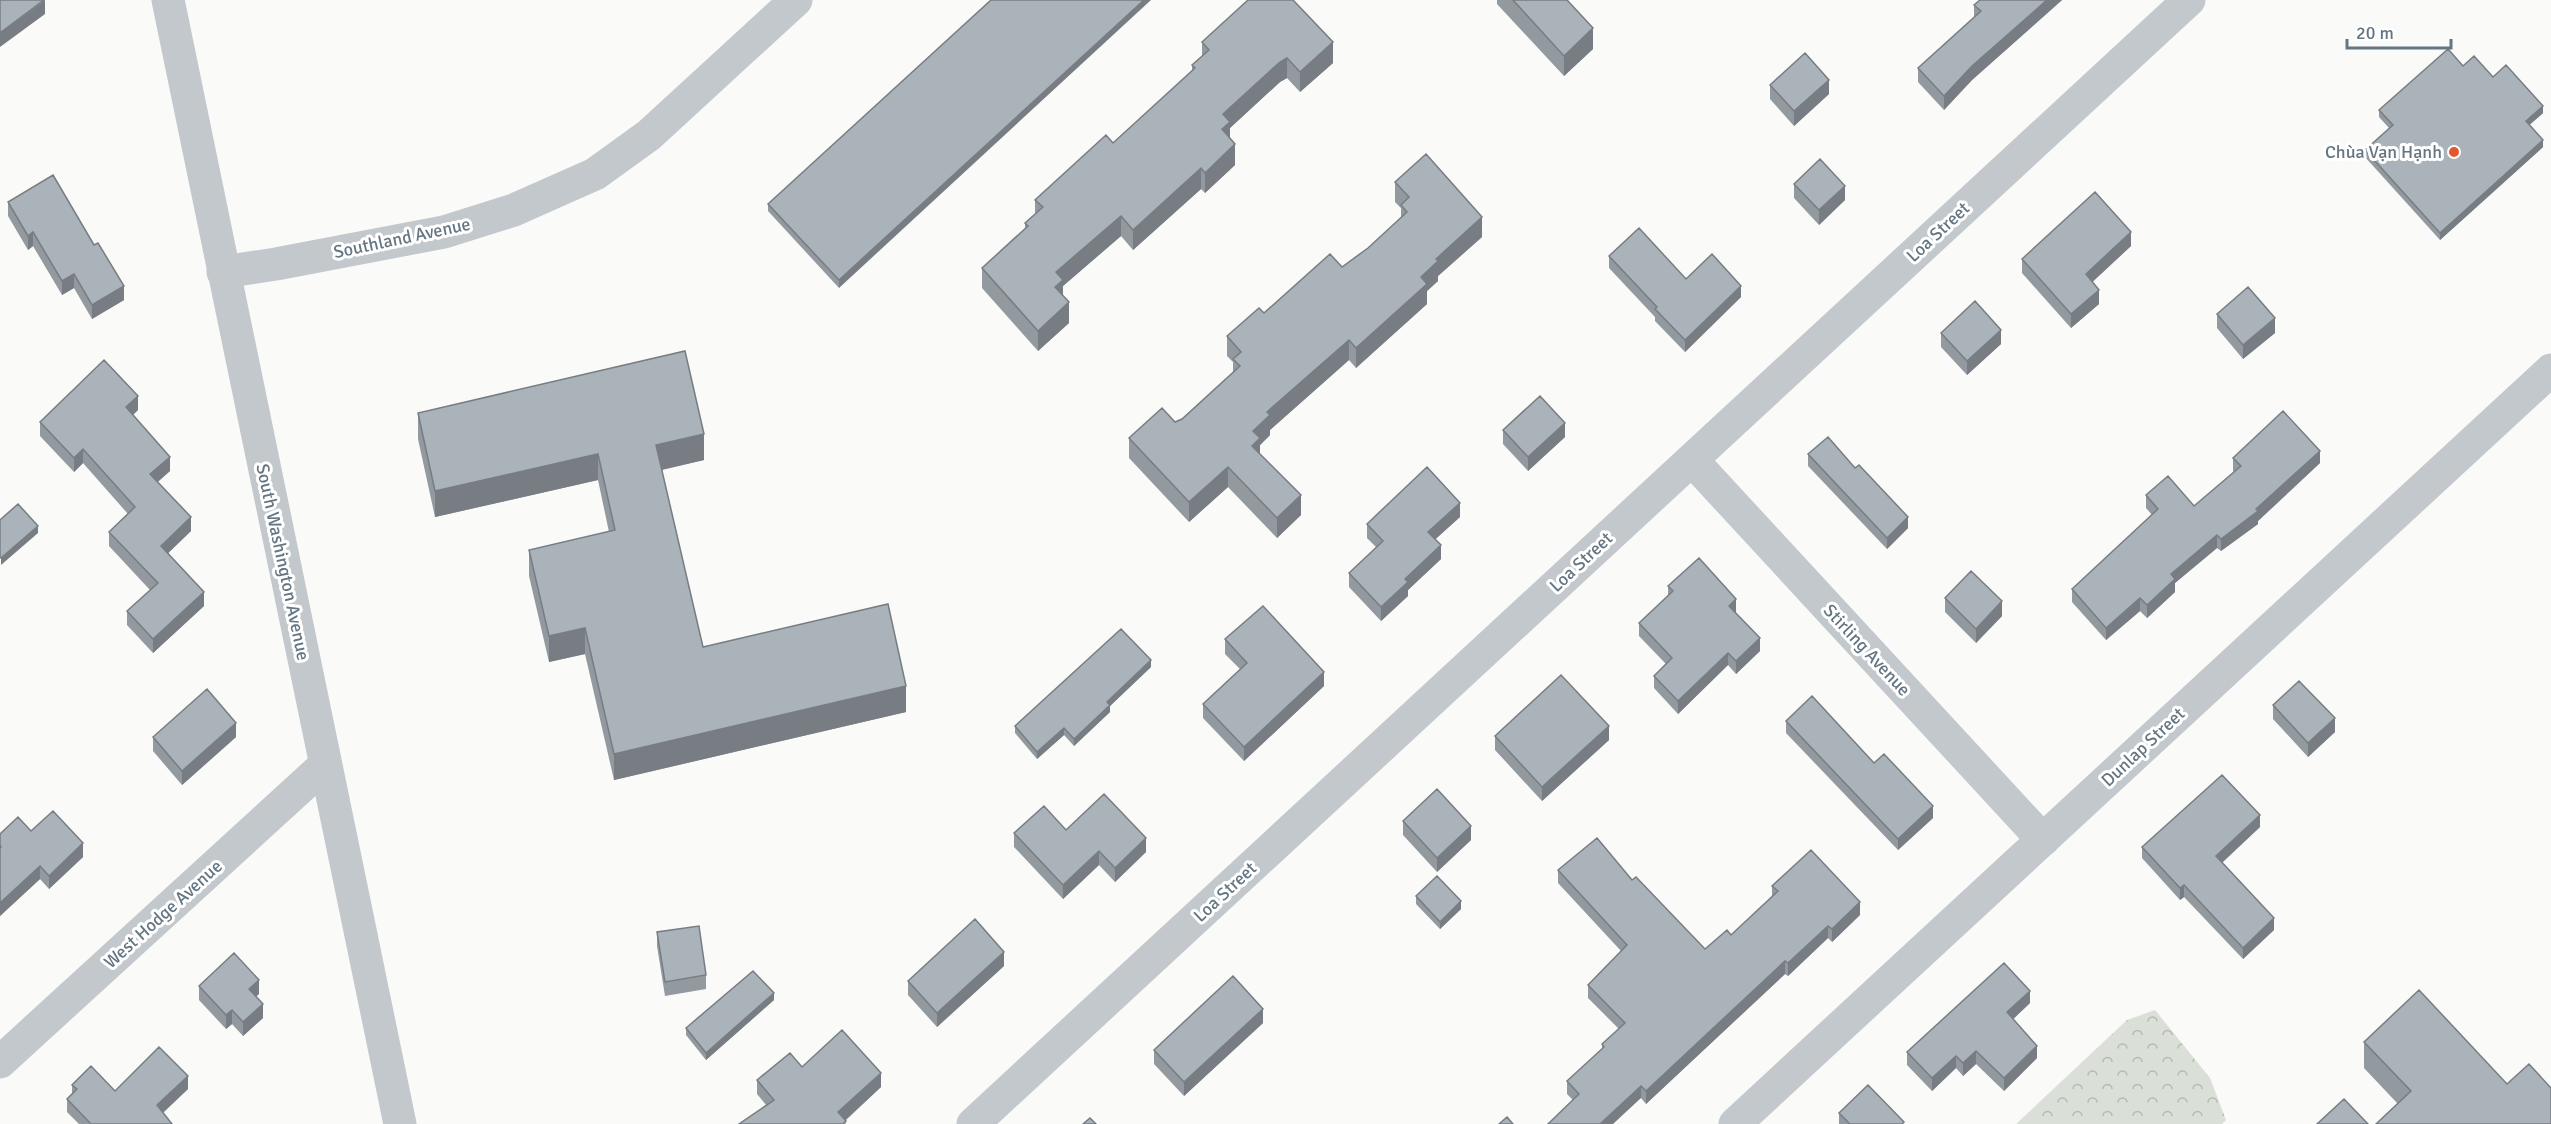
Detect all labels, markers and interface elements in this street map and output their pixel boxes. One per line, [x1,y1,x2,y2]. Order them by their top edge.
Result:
scale bar [2347,12,2450,50]
text: 20 m [2356,22,2394,44]
place label: Chùa Vạn Hạnh [2325,141,2442,163]
marker: Chùa Vạn Hạnh [2447,145,2461,159]
street label: Loa Street [1902,197,1974,267]
street label: Southland Avenue [332,213,472,263]
street label: South Washington Avenue [251,462,315,662]
street label: Loa Street [1545,527,1617,597]
street label: Stirling Avenue [1819,599,1915,701]
street label: Dunlap Street [2097,703,2189,791]
street label: West Hodge Avenue [99,855,227,973]
street label: Loa Street [1189,857,1261,927]

